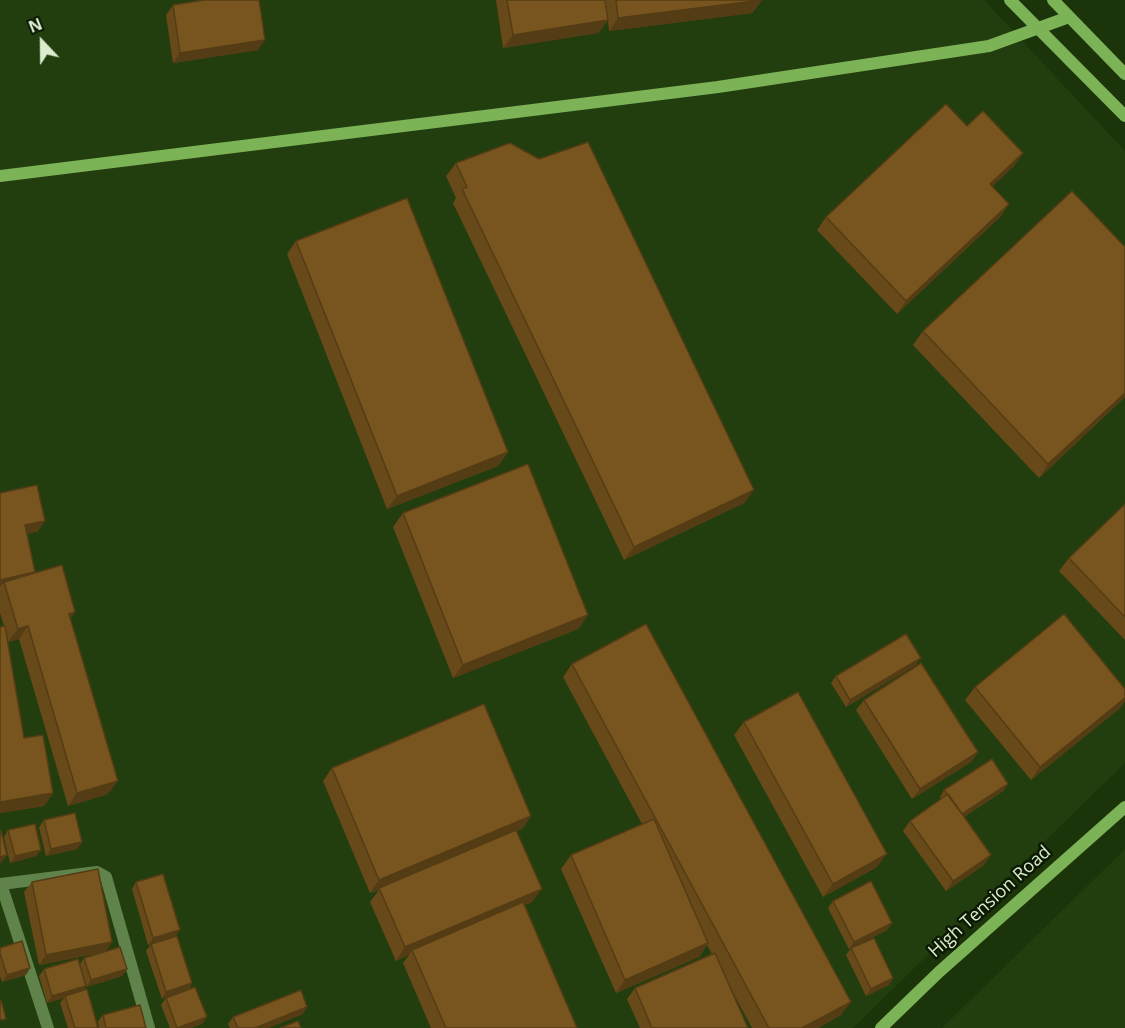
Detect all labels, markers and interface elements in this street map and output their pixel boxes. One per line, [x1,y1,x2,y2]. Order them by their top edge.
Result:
north arrow [12,12,72,72]
text: N [25,13,45,38]
street label: High Tension Road [924,841,1056,963]

